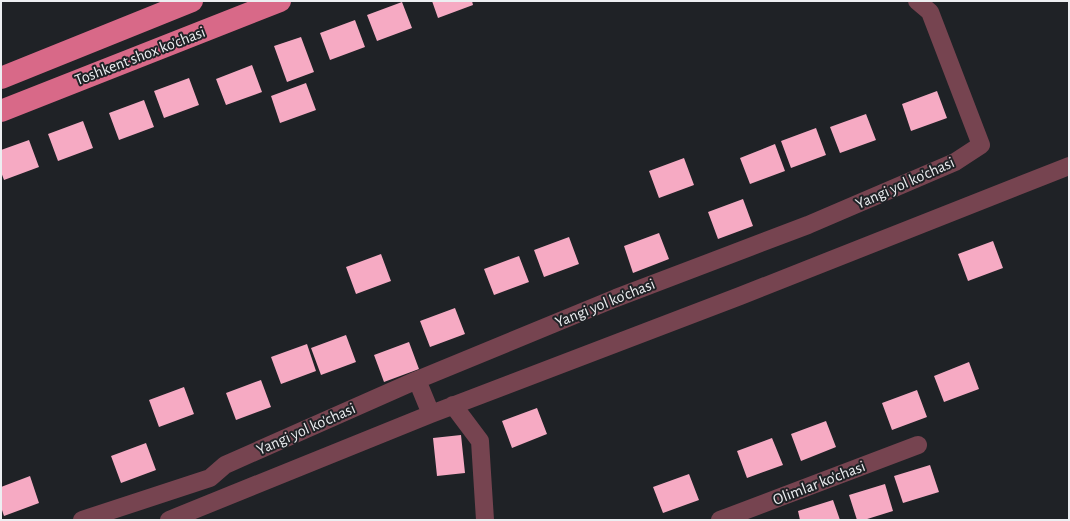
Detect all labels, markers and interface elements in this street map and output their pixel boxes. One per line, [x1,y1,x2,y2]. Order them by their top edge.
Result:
street label: Toshkent shox ko'chasi [72,24,208,88]
street label: Yangi yol ko'chasi [853,154,957,213]
street label: Yangi yol ko'chasi [553,276,658,331]
street label: Yangi yol ko'chasi [254,400,358,459]
street label: Olimlar ko'chasi [771,458,867,508]

